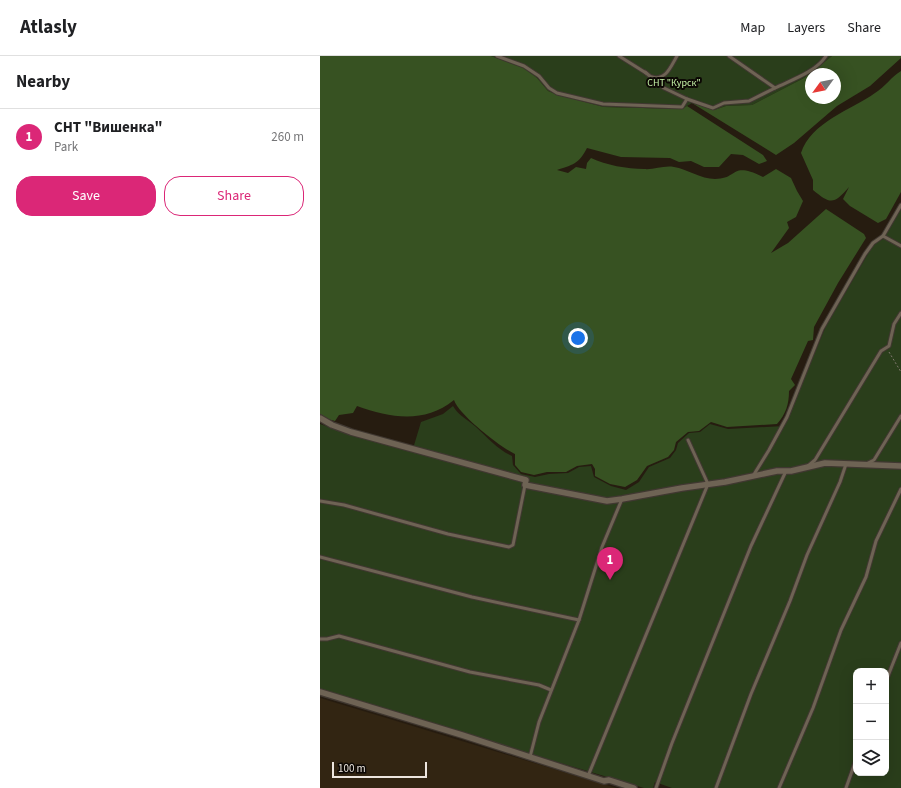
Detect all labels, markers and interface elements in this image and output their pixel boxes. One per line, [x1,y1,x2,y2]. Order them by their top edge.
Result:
text: Atlasly [20,14,77,41]
text: Map [740,18,765,38]
text: Layers [787,18,825,38]
text: Share [847,18,881,38]
north arrow [805,68,841,104]
text: Nearby [16,70,70,94]
park label: СНТ "Курск" [647,76,701,90]
text: СНТ "Вишенка" [54,117,163,138]
text: 1 [26,128,32,146]
text: 260 m [271,128,304,146]
text: Park [54,138,78,156]
button: Save [16,176,156,216]
button: Share [164,176,304,216]
your location [568,328,588,348]
pin: 1 [597,547,623,580]
map controls [853,668,889,776]
button: + [853,668,889,704]
button: − [853,704,889,740]
button: layers [853,740,889,776]
scale bar [332,760,427,779]
text: 100 m [338,761,366,776]

